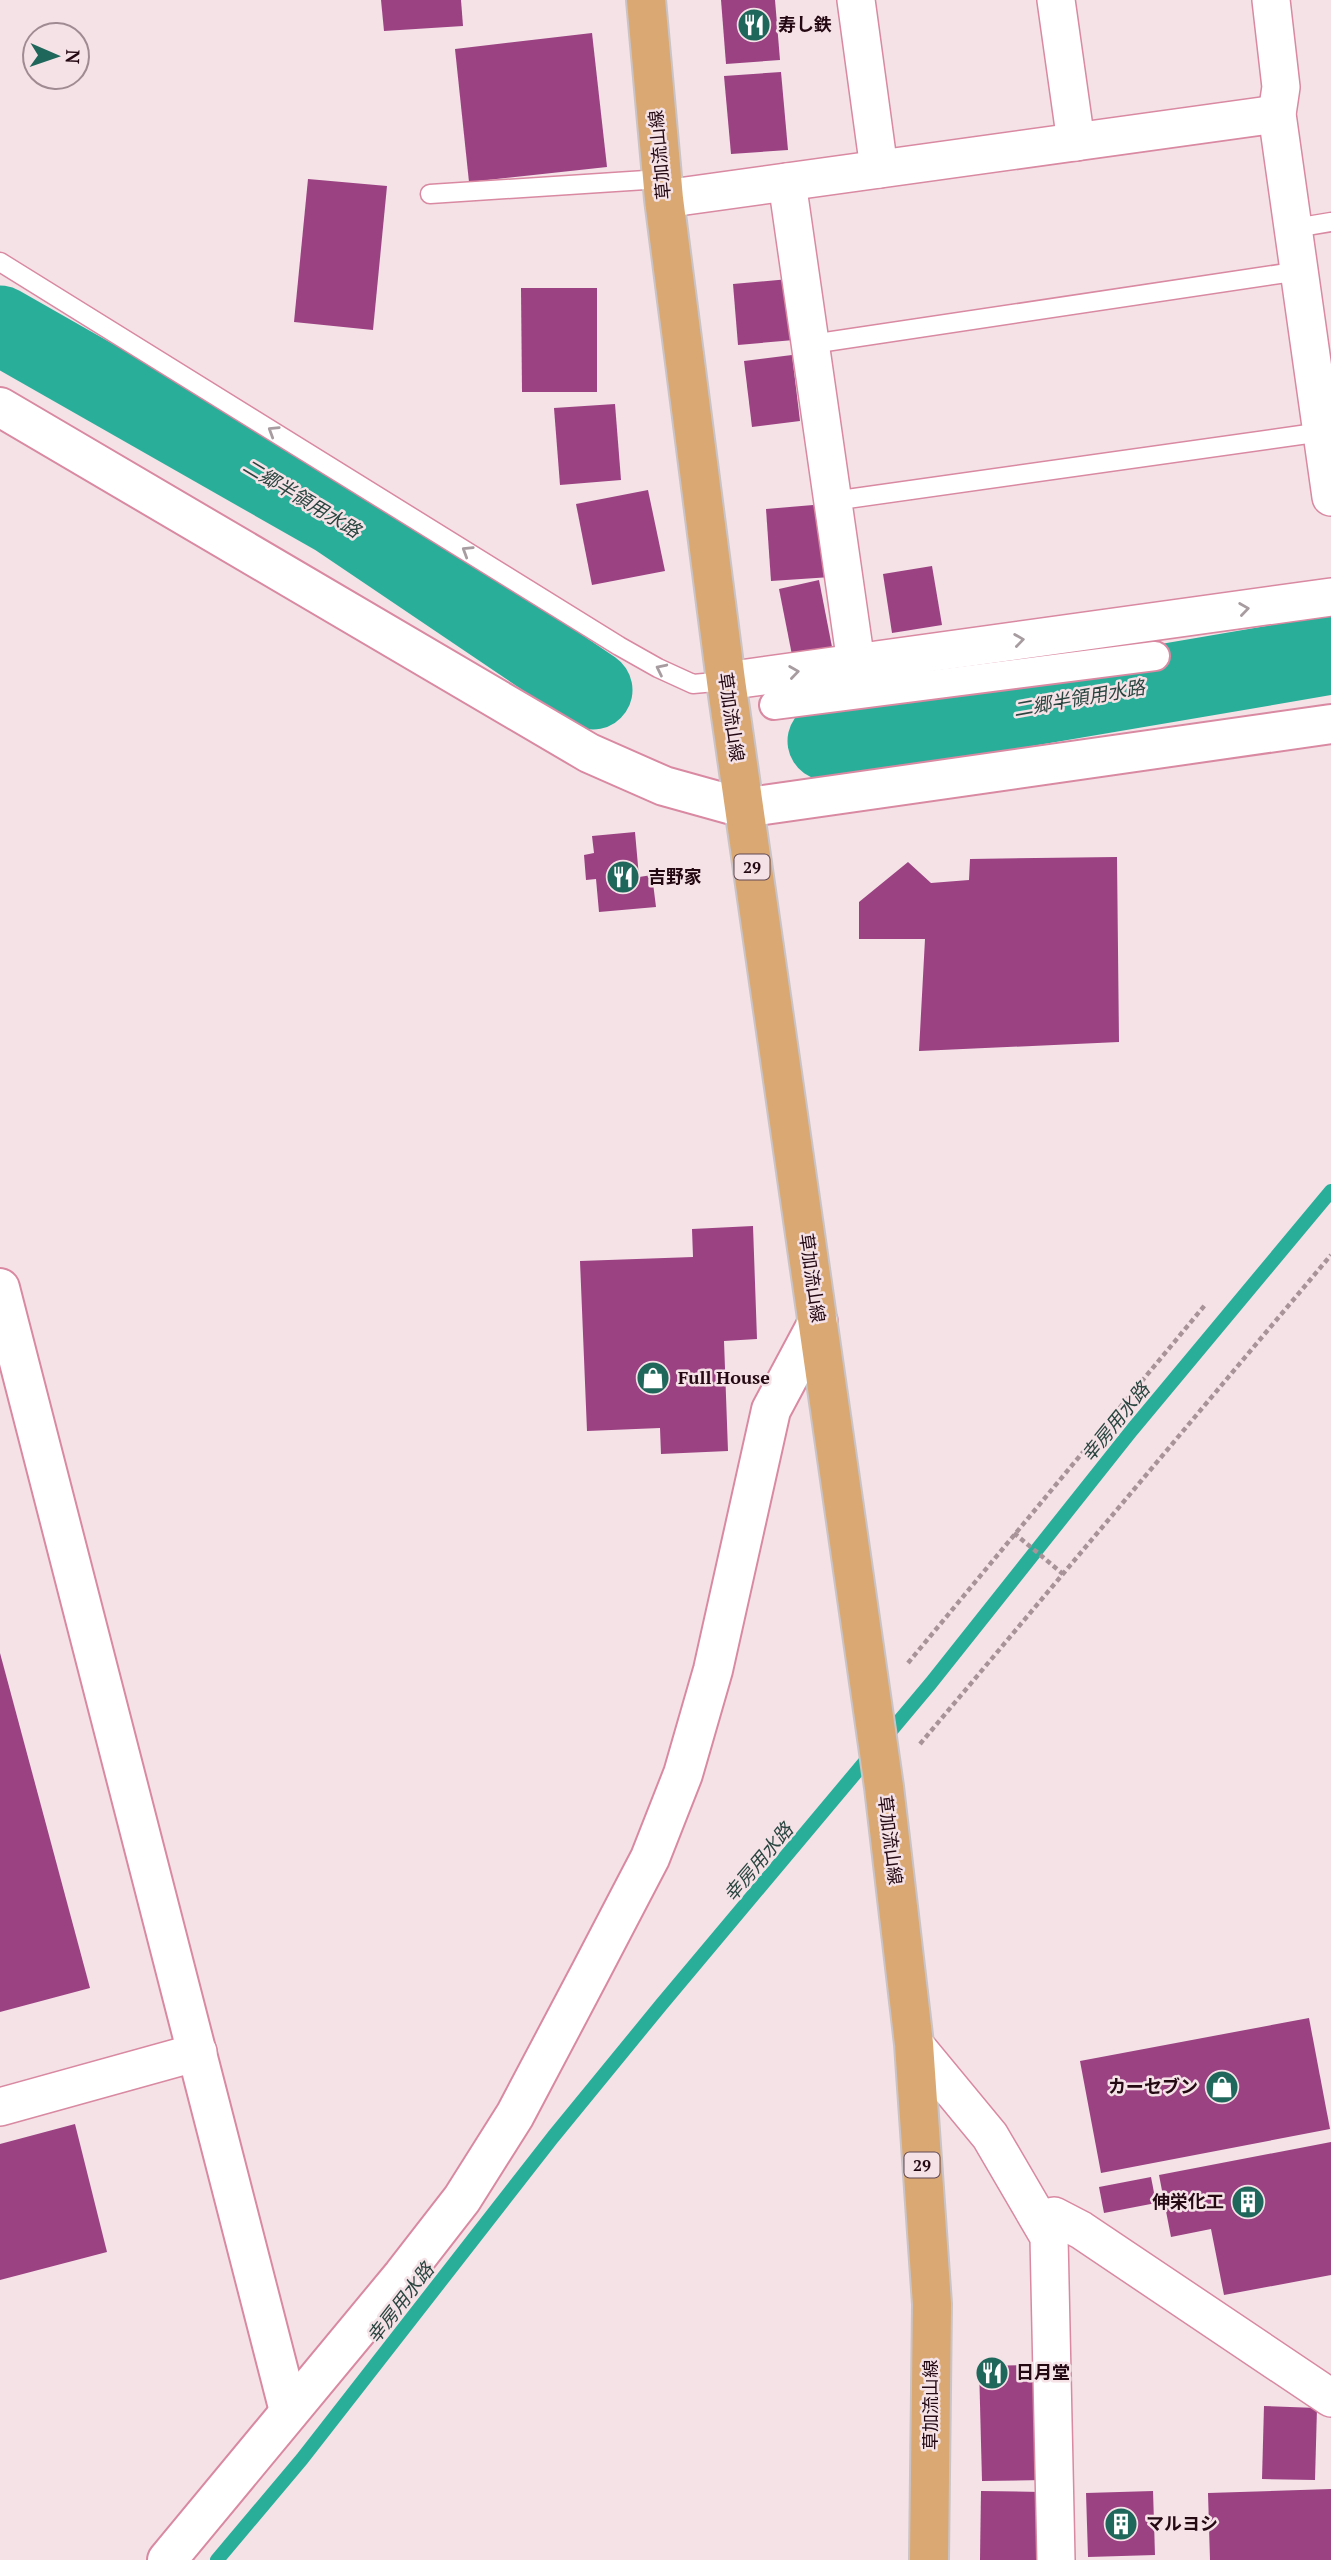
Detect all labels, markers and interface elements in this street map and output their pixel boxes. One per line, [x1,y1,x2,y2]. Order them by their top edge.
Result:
restaurant icon: 寿し鉄 [735,6,773,44]
place label: 寿し鉄 [778,12,832,36]
north arrow [21,21,91,91]
text: N [61,49,86,65]
street label: 草加流山線 [643,109,675,201]
one-way arrow [268,426,281,439]
water label: 二郷半領用水路 [239,453,367,544]
one-way arrow [461,546,474,559]
one-way arrow [1238,601,1250,616]
one-way arrow [1013,633,1025,648]
one-way arrow [656,663,668,677]
one-way arrow [788,664,799,679]
street label: 草加流山線 [714,671,750,763]
water label: 二郷半領用水路 [1011,673,1149,721]
road number: 29 [734,854,770,880]
restaurant icon: 吉野家 [604,858,642,896]
place label: 吉野家 [648,864,702,888]
street label: 草加流山線 [795,1232,831,1324]
shop icon: Full House [634,1359,672,1397]
place label: Full House [678,1365,770,1389]
water label: 幸房用水路 [1075,1375,1155,1466]
street label: 草加流山線 [874,1794,908,1886]
water label: 幸房用水路 [718,1816,799,1906]
shop icon: カーセブン [1203,2068,1241,2106]
place label: カーセブン [1108,2074,1198,2098]
road number: 29 [904,2152,940,2178]
building icon: 伸栄化工 [1229,2183,1267,2221]
place label: 伸栄化工 [1152,2189,1224,2213]
water label: 幸房用水路 [361,2256,440,2348]
restaurant icon: 日月堂 [973,2354,1011,2392]
street label: 草加流山線 [918,2360,942,2450]
place label: 日月堂 [1016,2360,1070,2384]
building icon: マルヨシ [1102,2505,1140,2543]
place label: マルヨシ [1146,2511,1218,2535]

